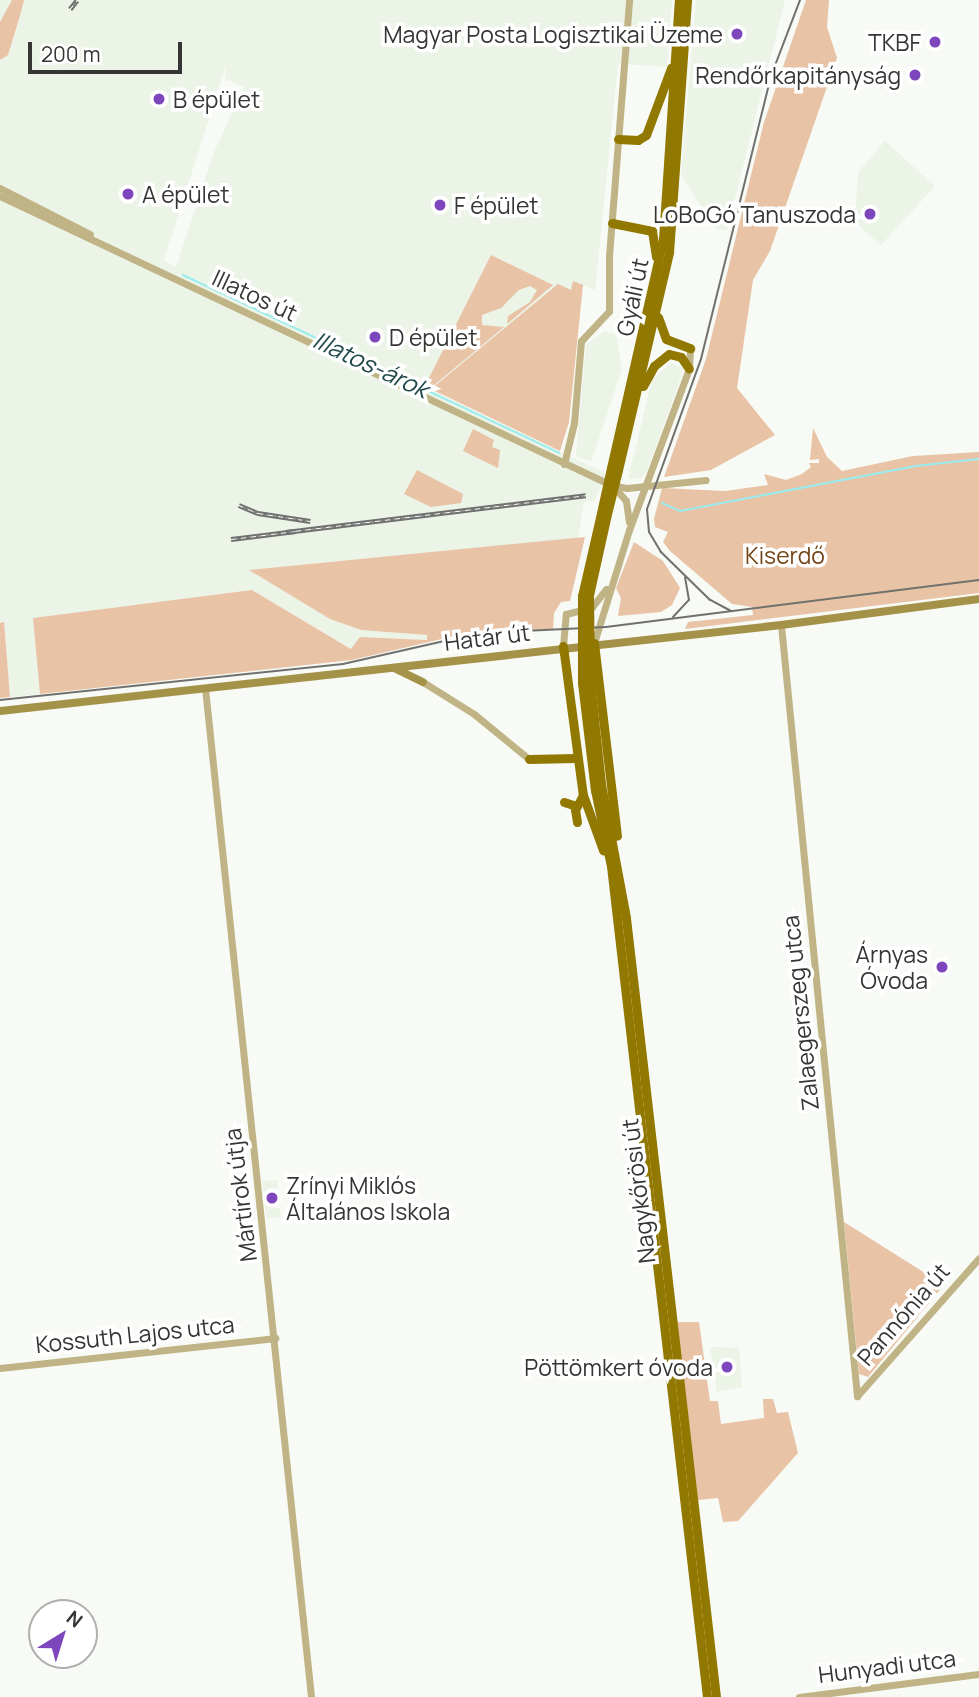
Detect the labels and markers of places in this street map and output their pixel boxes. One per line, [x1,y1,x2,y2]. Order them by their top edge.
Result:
place label: Magyar Posta Logisztikai Üzeme [383,20,723,48]
marker: Magyar Posta Logisztikai Üzeme [729,26,745,42]
place label: TKBF [868,28,921,56]
marker: TKBF [927,34,943,50]
place label: Rendőrkapitányság [695,61,901,89]
marker: Rendőrkapitányság [907,67,923,83]
place label: B épület [173,85,260,113]
marker: B épület [151,91,167,107]
place label: A épület [142,180,230,208]
marker: A épület [120,186,136,202]
place label: F épület [454,191,539,219]
marker: F épület [432,197,448,213]
place label: LoBoGó Tanuszoda [653,200,856,228]
marker: LoBoGó Tanuszoda [862,206,878,222]
place label: D épület [389,323,477,351]
marker: D épület [367,329,383,345]
place label: Árnyas Óvoda [855,940,928,994]
marker: Árnyas Óvoda [934,959,950,975]
place label: Zrínyi Miklós Általános Iskola [286,1171,450,1225]
marker: Zrínyi Miklós Általános Iskola [264,1190,280,1206]
place label: Pöttömkert óvoda [524,1353,713,1381]
marker: Pöttömkert óvoda [719,1359,735,1375]

